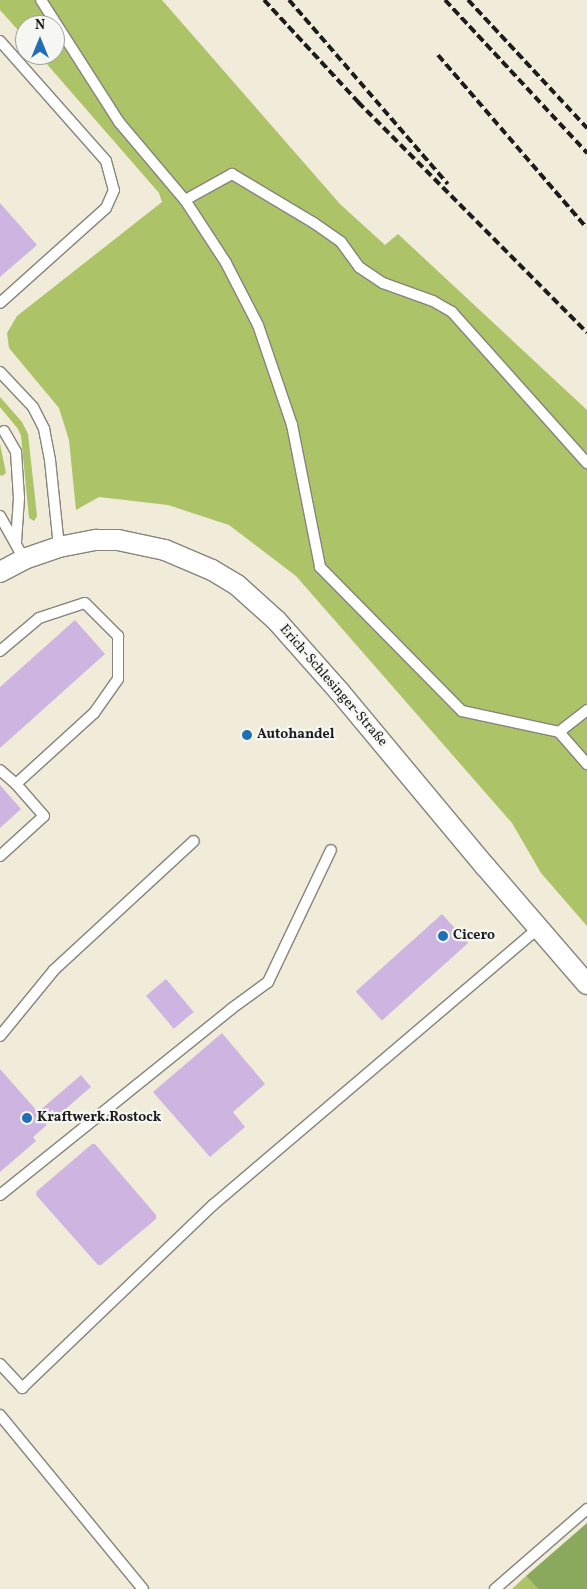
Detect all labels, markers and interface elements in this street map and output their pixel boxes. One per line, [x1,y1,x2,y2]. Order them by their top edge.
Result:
north arrow [15,15,65,65]
text: N [35,16,45,35]
street label: Erich-Schlesinger-Straße [275,622,391,750]
place label: Autohandel [257,727,334,743]
marker: Autohandel [241,729,253,741]
place label: Cicero [453,928,495,944]
marker: Cicero [437,930,449,942]
place label: Kraftwerk.Rostock [37,1110,161,1126]
marker: Kraftwerk.Rostock [21,1112,33,1124]

